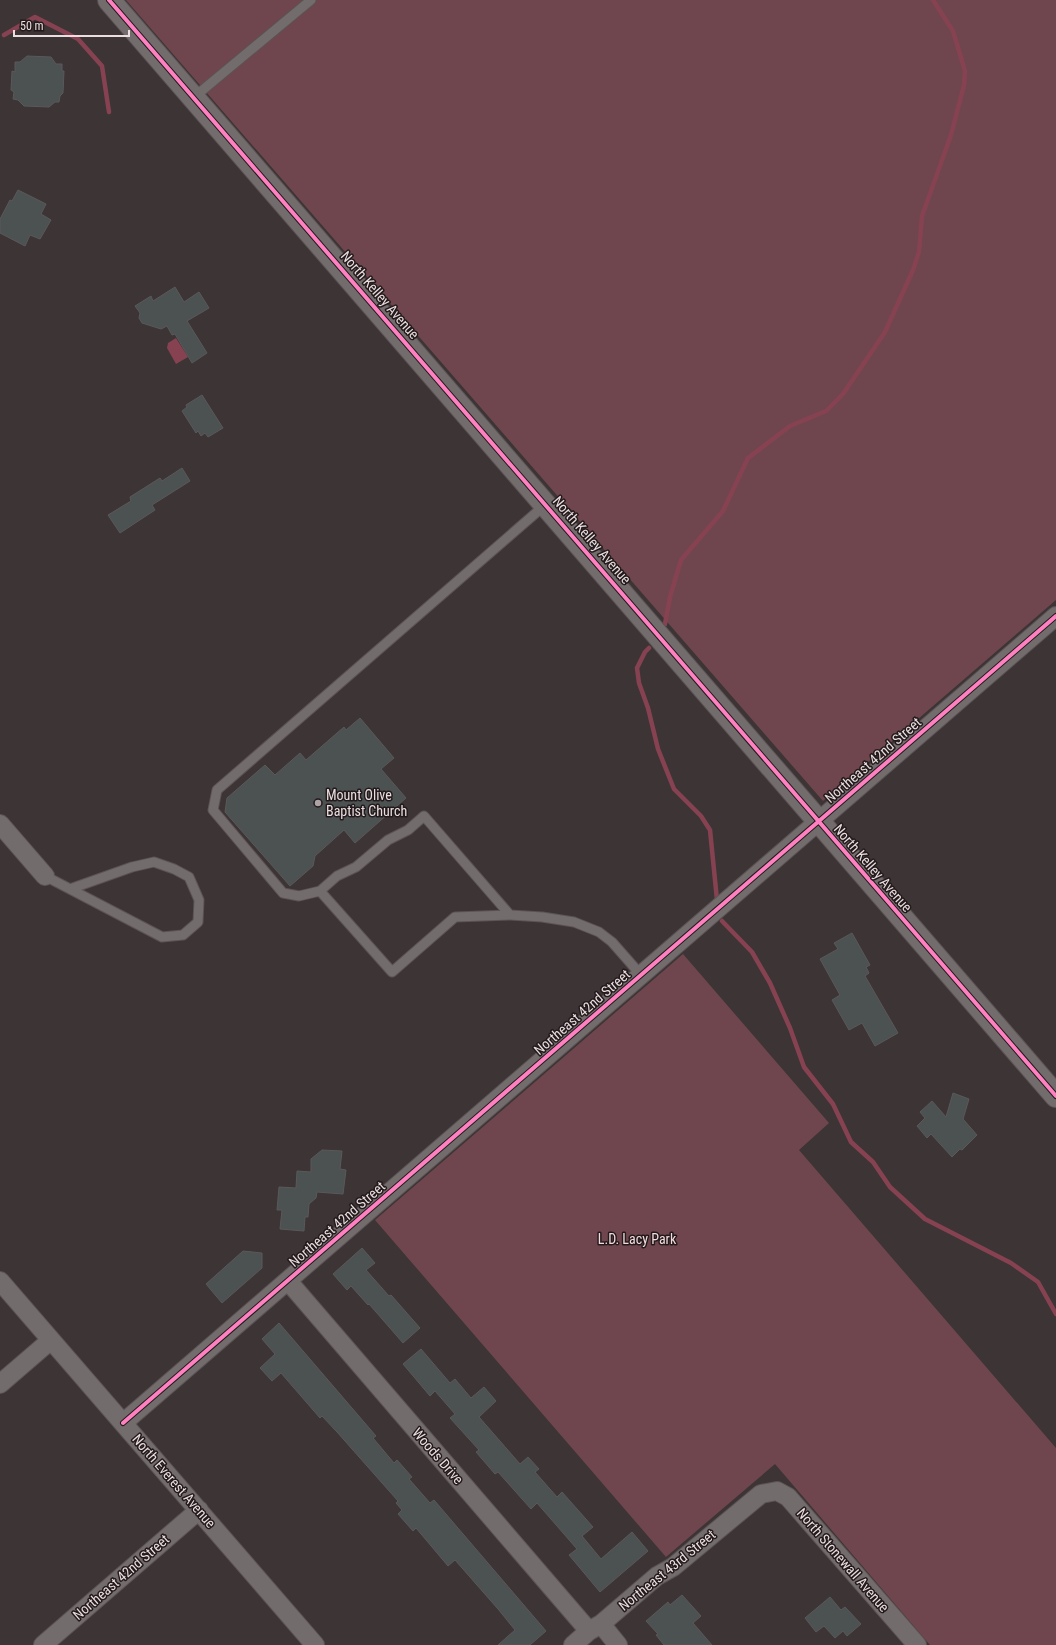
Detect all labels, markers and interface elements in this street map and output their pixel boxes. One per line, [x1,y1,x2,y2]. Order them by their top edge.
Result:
scale bar [14,12,129,38]
text: 50 m [20,19,44,33]
street label: North Kelley Avenue [338,248,423,342]
street label: North Kelley Avenue [550,493,635,587]
street label: Northeast 42nd Street [822,714,924,806]
place label: Mount Olive Baptist Church [326,787,407,819]
marker: Mount Olive Baptist Church [313,798,323,808]
street label: North Kelley Avenue [831,821,916,915]
street label: Northeast 42nd Street [531,966,633,1058]
street label: Northeast 42nd Street [286,1178,388,1270]
park label: L.D. Lacy Park [598,1231,677,1247]
street label: Woods Drive [409,1425,467,1488]
street label: North Everest Avenue [129,1431,219,1531]
street label: North Stonewall Avenue [794,1505,893,1615]
street label: Northeast 43rd Street [616,1526,718,1614]
street label: Northeast 42nd Street [70,1531,172,1623]

